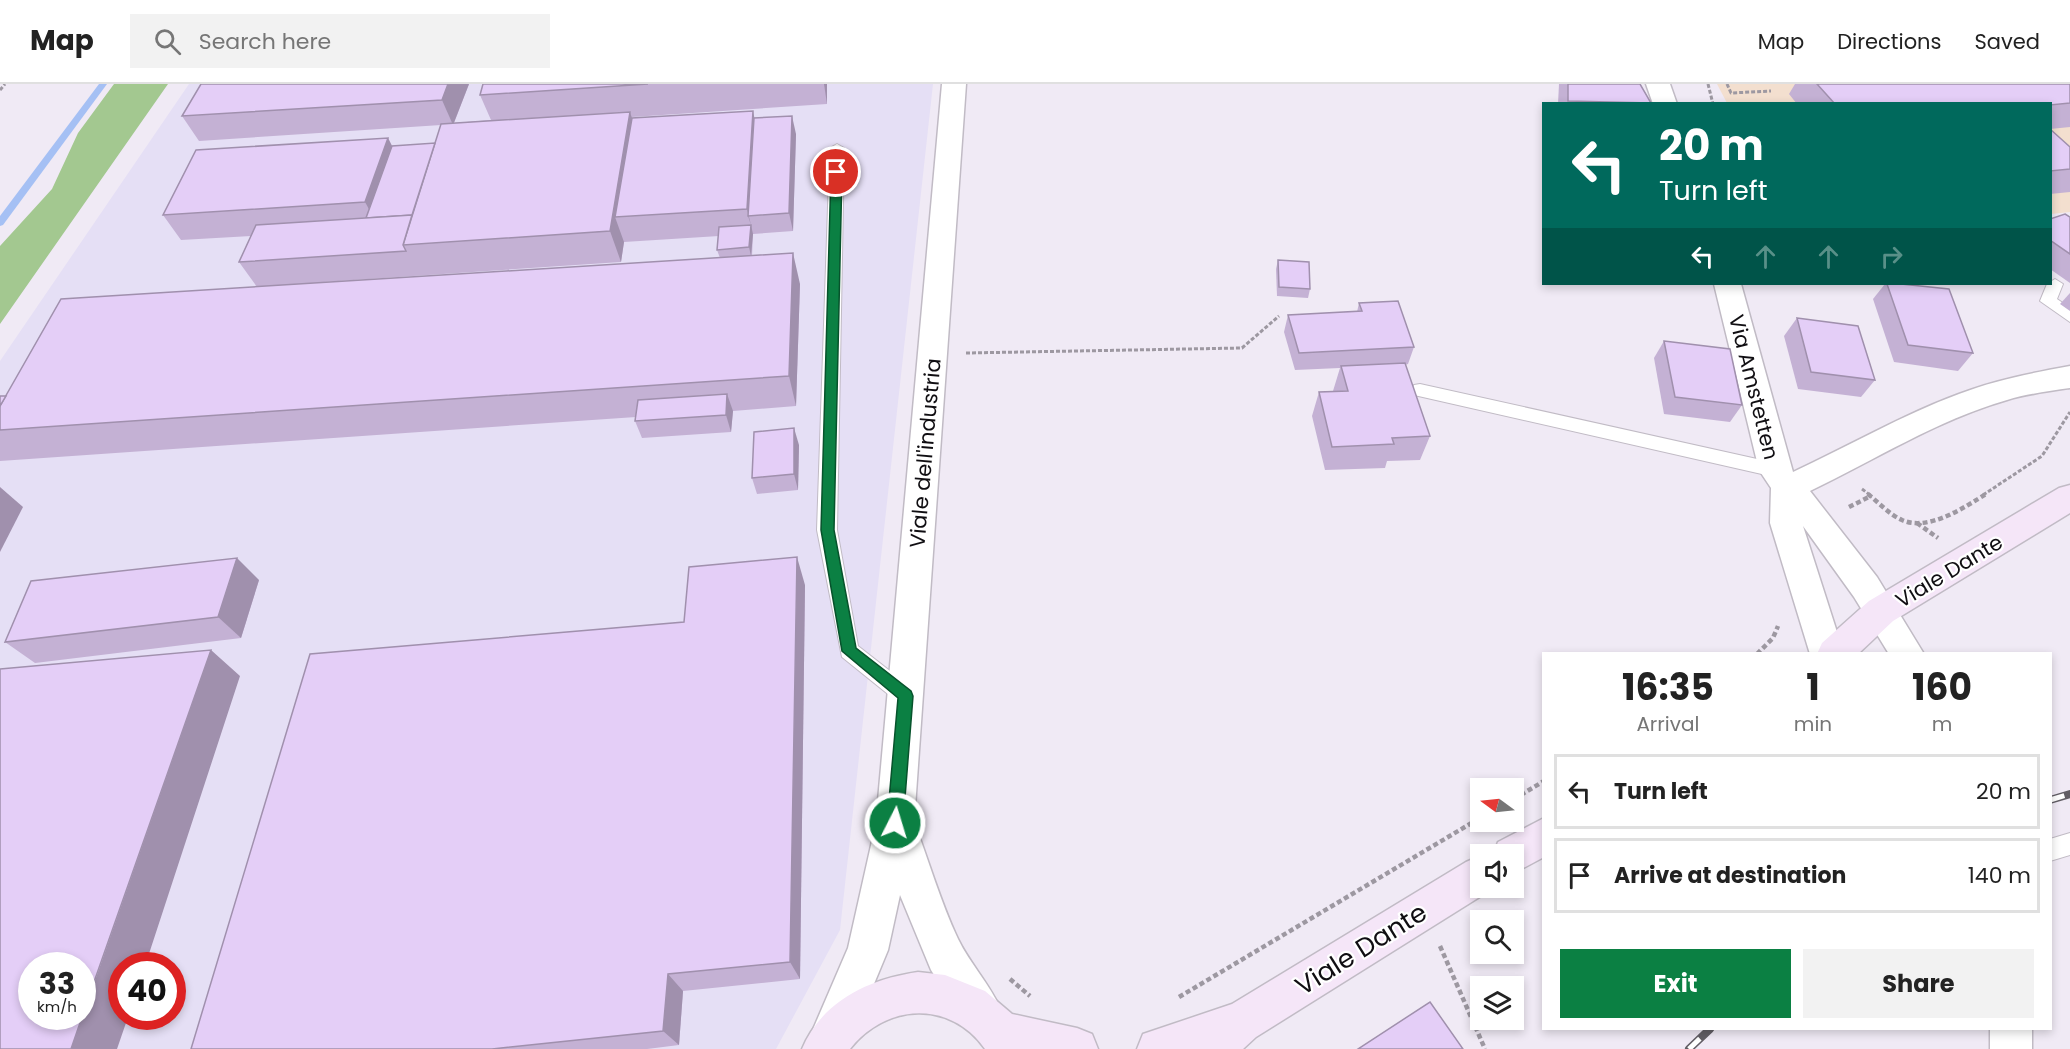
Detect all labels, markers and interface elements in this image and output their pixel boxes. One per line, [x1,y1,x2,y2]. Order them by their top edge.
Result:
search box [130,14,550,68]
text: Map [30,21,94,60]
icon: search [151,25,184,58]
text: Search here [199,26,331,57]
text: Map [1758,27,1804,56]
text: Directions [1837,27,1941,56]
text: Saved [1974,27,2040,56]
text: 20 m [1659,116,1764,175]
icon: left [1560,126,1638,204]
pin [810,146,861,197]
icon: arrive [819,155,852,188]
text: Turn left [1659,172,1768,209]
icon: left [1686,240,1719,273]
icon: ahead [1749,240,1782,273]
icon: ahead [1812,240,1845,273]
icon: right [1875,240,1908,273]
street label: Via Amstetten [1722,312,1786,462]
street label: Viale dell'industria [902,357,948,549]
street label: Viale Dante [1890,528,2008,614]
text: 16:35 [1622,662,1714,713]
text: 1 [1806,662,1820,713]
text: 160 [1912,662,1972,713]
text: Arrival [1636,710,1699,738]
text: min [1794,710,1832,738]
text: m [1932,710,1952,738]
icon: left [1563,775,1596,808]
text: Turn left [1614,776,1708,807]
text: 20 m [1976,776,2031,807]
north arrow [1470,778,1524,832]
map controls [1470,778,1524,1030]
position arrow [863,791,927,855]
button: sound [1470,844,1524,898]
icon: arrive [1563,859,1596,892]
text: Arrive at destination [1614,860,1846,891]
text: 140 m [1968,860,2031,891]
street label: Viale Dante [1288,894,1434,1004]
button: search [1470,910,1524,964]
button: Exit [1560,949,1791,1018]
button: Share [1803,949,2034,1018]
speed limit sign: 40 [108,952,186,1030]
text: 33 [39,962,75,1005]
button: layers [1470,976,1524,1030]
text: km/h [37,996,77,1017]

